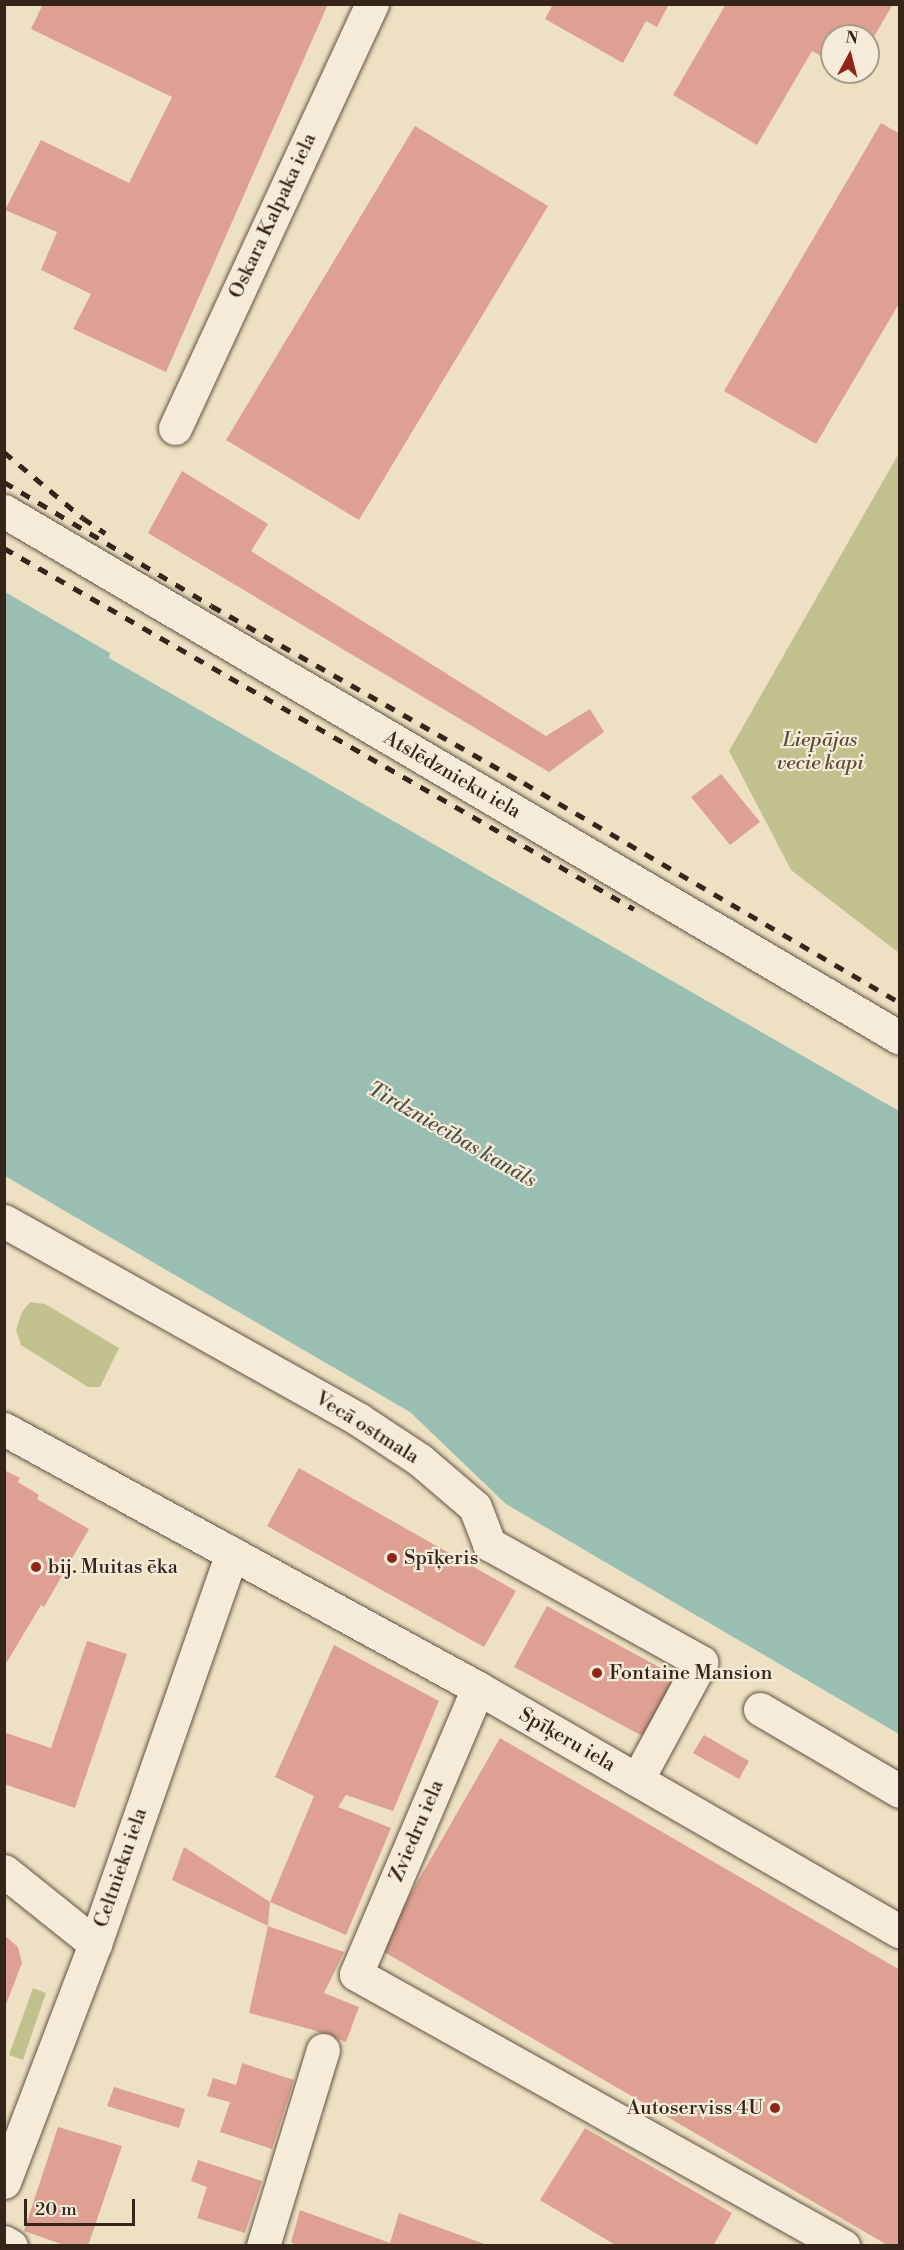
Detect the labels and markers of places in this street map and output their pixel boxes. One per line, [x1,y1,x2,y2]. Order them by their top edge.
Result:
place label: Spīķeris [404,1546,478,1570]
marker: Spīķeris [385,1551,399,1565]
place label: bij. Muitas ēka [48,1555,178,1579]
marker: bij. Muitas ēka [29,1560,43,1574]
place label: Fontaine Mansion [609,1661,772,1685]
marker: Fontaine Mansion [590,1666,604,1680]
place label: Autoserviss 4U [627,2096,763,2120]
marker: Autoserviss 4U [768,2101,782,2115]

